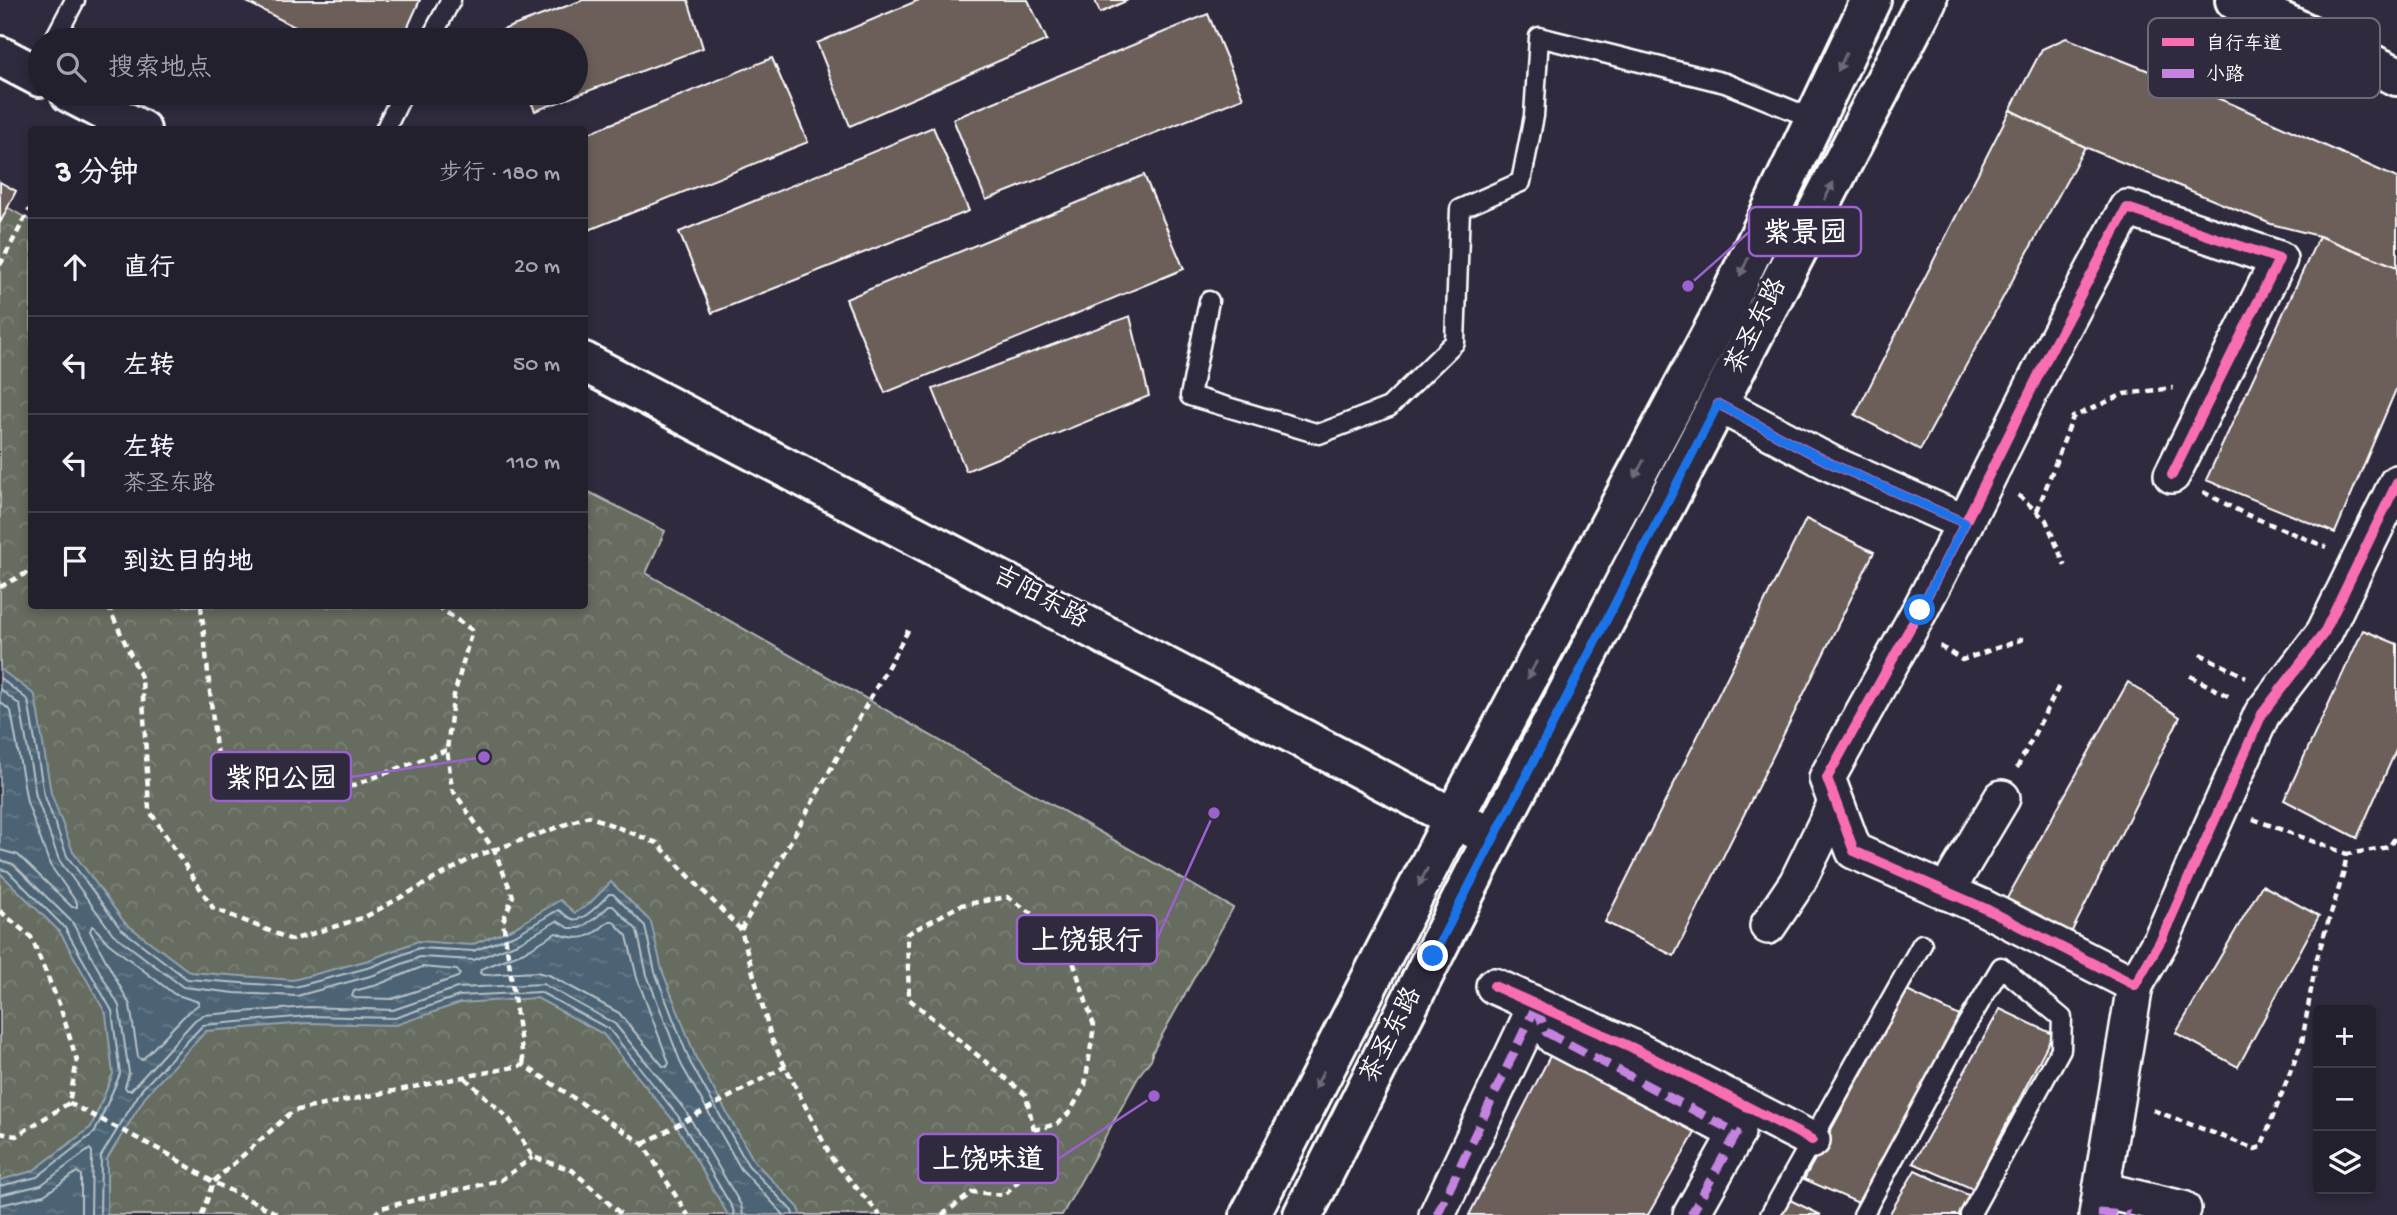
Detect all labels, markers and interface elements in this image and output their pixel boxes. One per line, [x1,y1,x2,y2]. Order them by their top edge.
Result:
legend [2148,18,2380,98]
search box [28,28,588,105]
text: 自行车道 [2206,33,2282,57]
icon: search [52,48,90,86]
one-way arrow [1836,52,1847,72]
text: 搜索地点 [108,55,212,86]
text: 小路 [2206,64,2244,88]
text: 3 分钟 [56,158,139,193]
text: 步行 · 180 m [439,161,560,188]
one-way arrow [1823,181,1835,201]
callout: 紫景园 [1749,207,1861,256]
text: 紫景园 [1763,218,1847,252]
icon: ahead [56,248,94,286]
text: 20 m [514,254,560,281]
text: 直行 [123,255,175,286]
one-way arrow [1739,257,1750,277]
street label: 茶圣东路 [1719,273,1795,380]
icon: left [56,346,94,384]
text: 50 m [513,352,560,379]
text: 左转 [123,353,175,384]
text: 左转 [123,435,175,466]
icon: left [56,444,94,482]
text: 110 m [507,450,560,477]
one-way arrow [1634,459,1645,479]
text: 茶圣东路 [123,472,215,499]
icon: arrive [56,542,94,580]
text: 到达目的地 [123,549,253,580]
street label: 吉阳东路 [986,559,1093,637]
route start [1904,594,1935,625]
one-way arrow [1527,660,1538,680]
callout: 紫阳公园 [211,752,351,801]
text: 紫阳公园 [225,764,337,798]
one-way arrow [1417,867,1428,887]
callout: 上饶银行 [1017,915,1157,964]
text: 上饶银行 [1031,926,1143,960]
route end [1417,940,1448,971]
street label: 茶圣东路 [1354,982,1430,1089]
map controls [2313,1005,2376,1194]
button: + [2313,1005,2376,1068]
button: − [2313,1068,2376,1131]
one-way arrow [1313,1070,1325,1090]
button: layers [2313,1131,2376,1194]
callout: 上饶味道 [918,1134,1058,1183]
text: 上饶味道 [932,1145,1044,1179]

